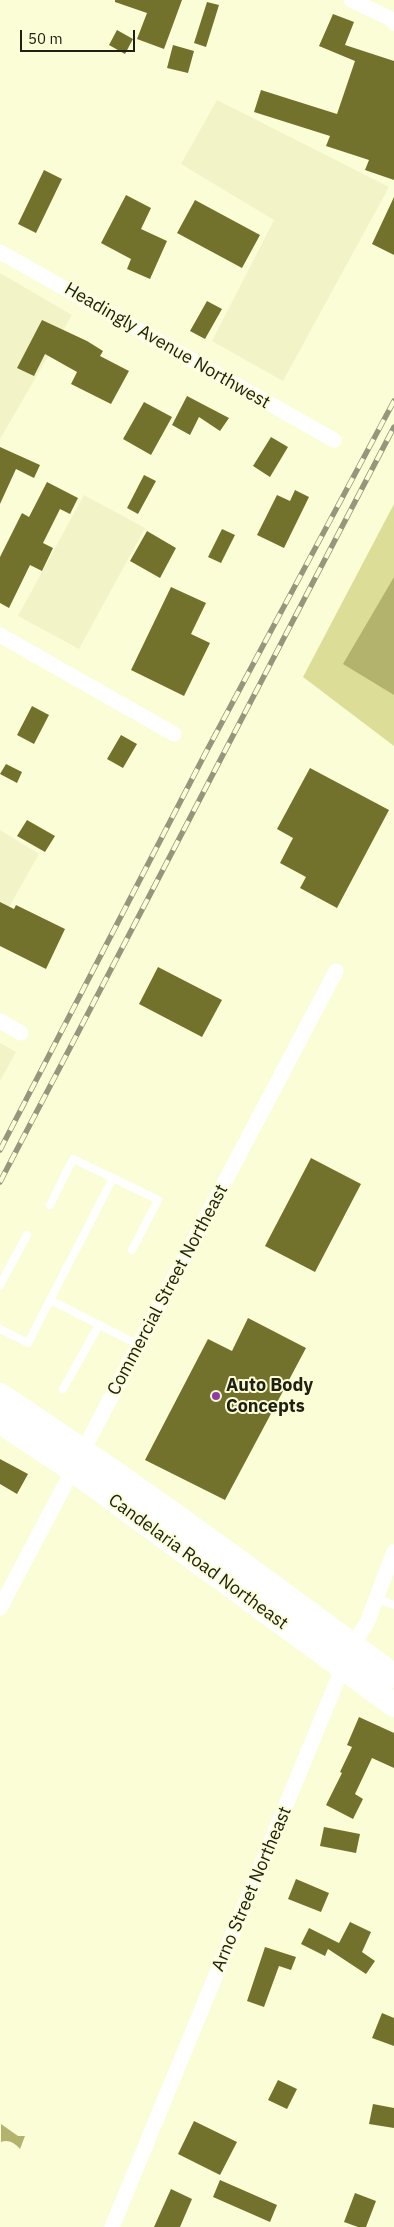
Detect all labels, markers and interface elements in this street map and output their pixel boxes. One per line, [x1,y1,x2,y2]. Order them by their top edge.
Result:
scale bar [22,20,138,52]
text: 50 m [28,29,63,48]
street label: Headingly Avenue Northwest [60,278,274,414]
street label: Commercial Street Northeast [103,1181,233,1399]
place label: Auto Body Concepts [226,1375,313,1418]
marker: Auto Body Concepts [210,1390,222,1402]
street label: Candelaria Road Northeast [104,1490,292,1634]
street label: Arno Street Northeast [208,1803,296,1975]

